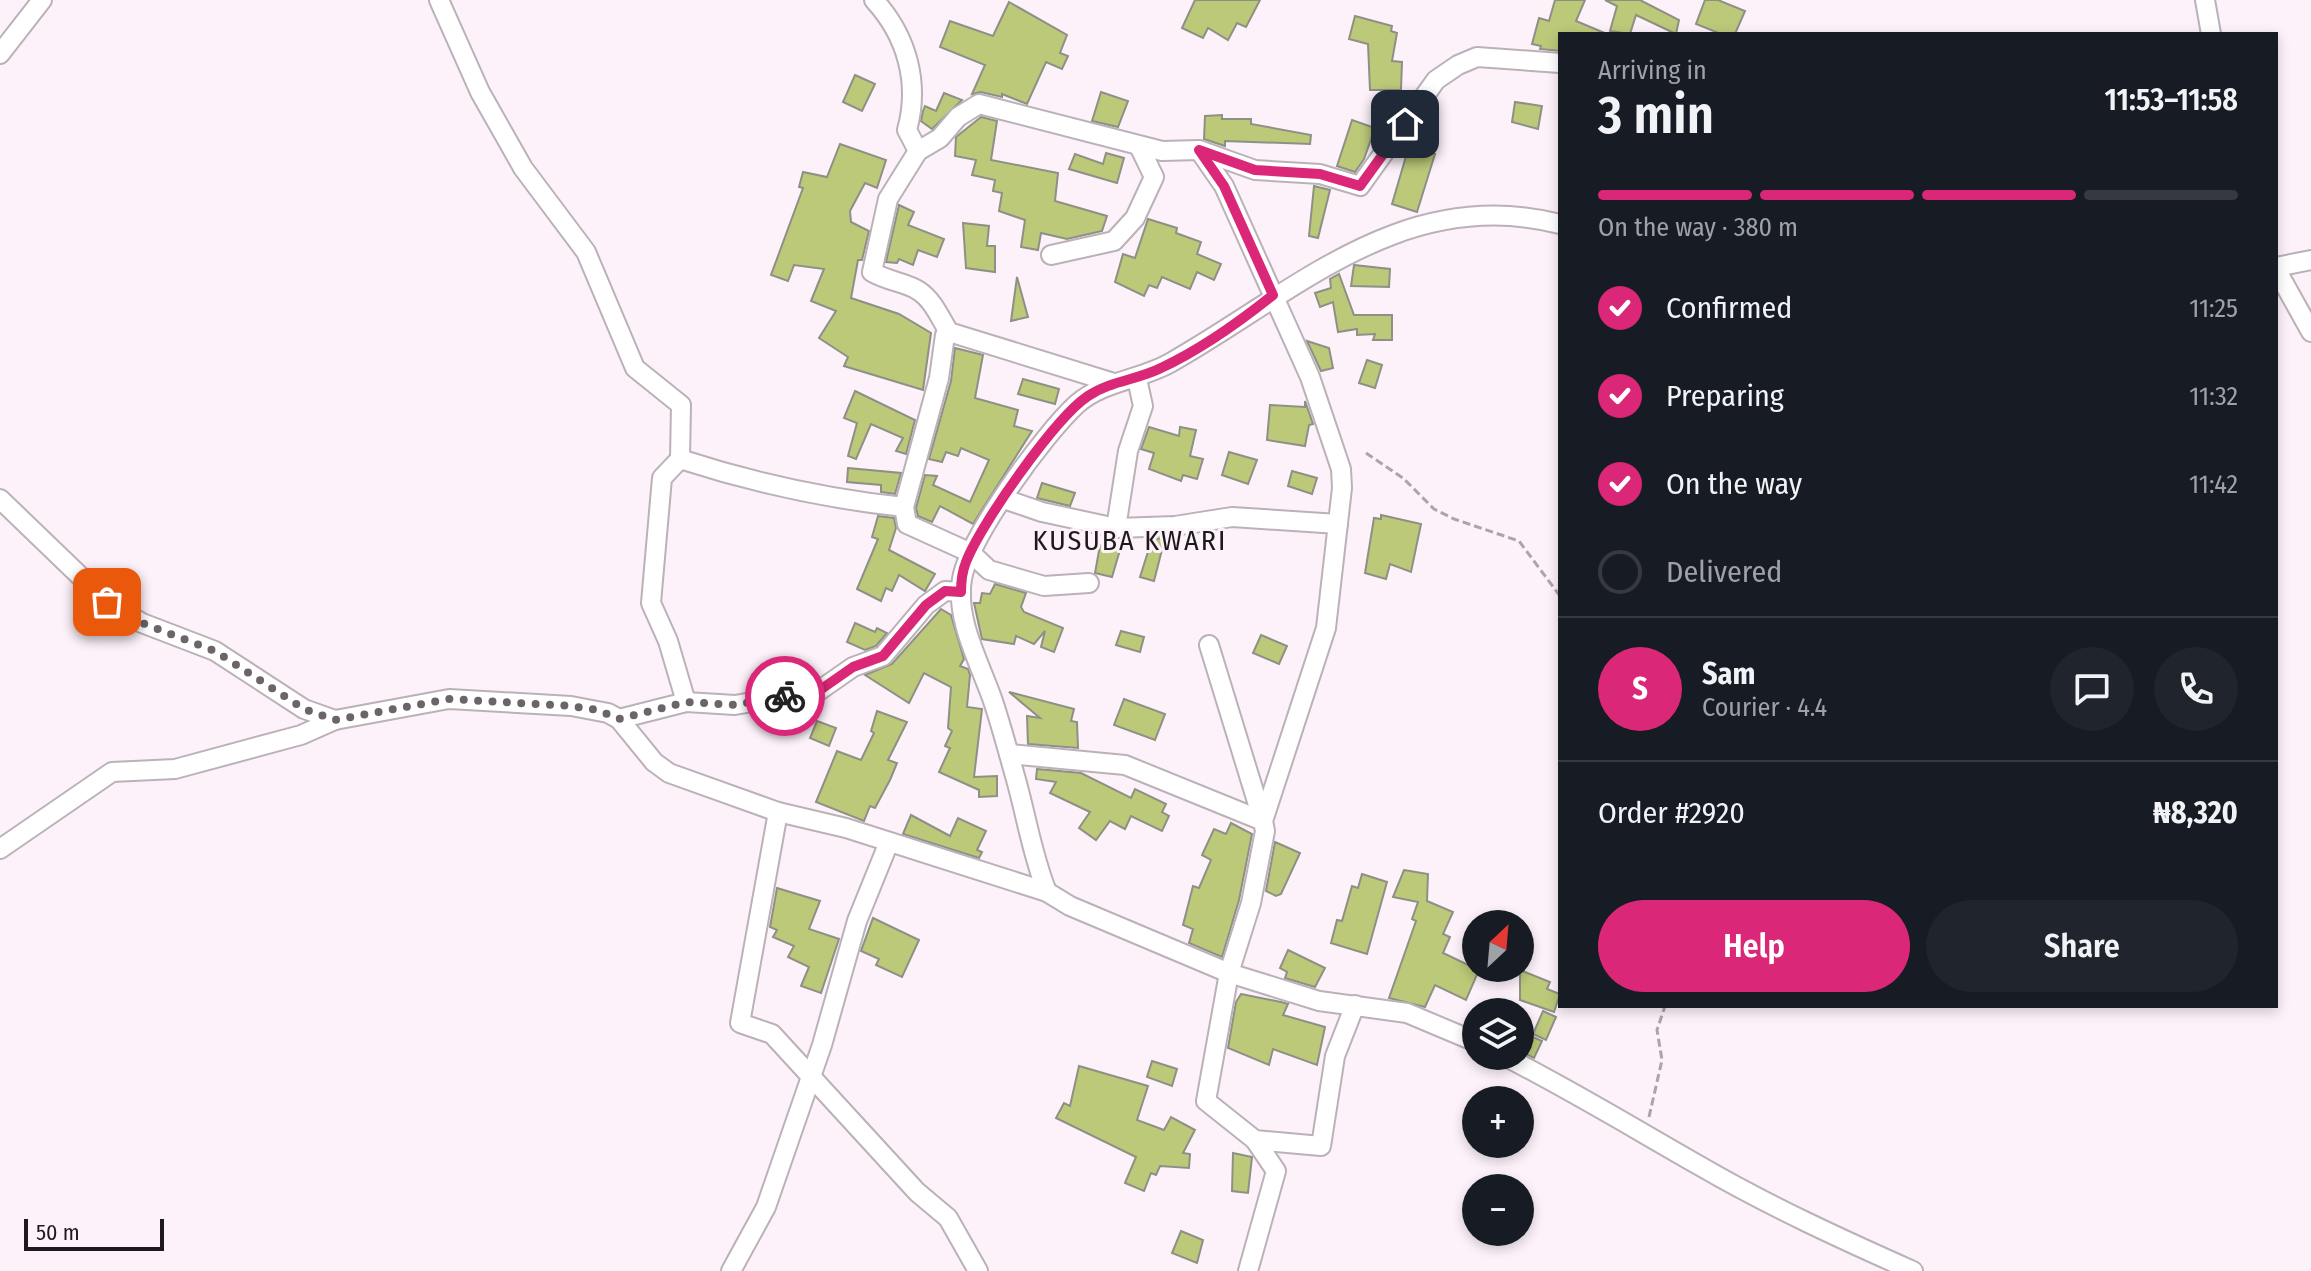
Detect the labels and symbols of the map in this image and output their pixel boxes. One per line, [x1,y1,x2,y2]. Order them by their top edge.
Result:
pin [1371,90,1439,158]
district label: KUSUBA KWARI [1033,524,1227,557]
pin [73,568,141,636]
courier [745,656,825,736]
north arrow [1462,910,1534,982]
scale bar [24,1215,164,1251]

